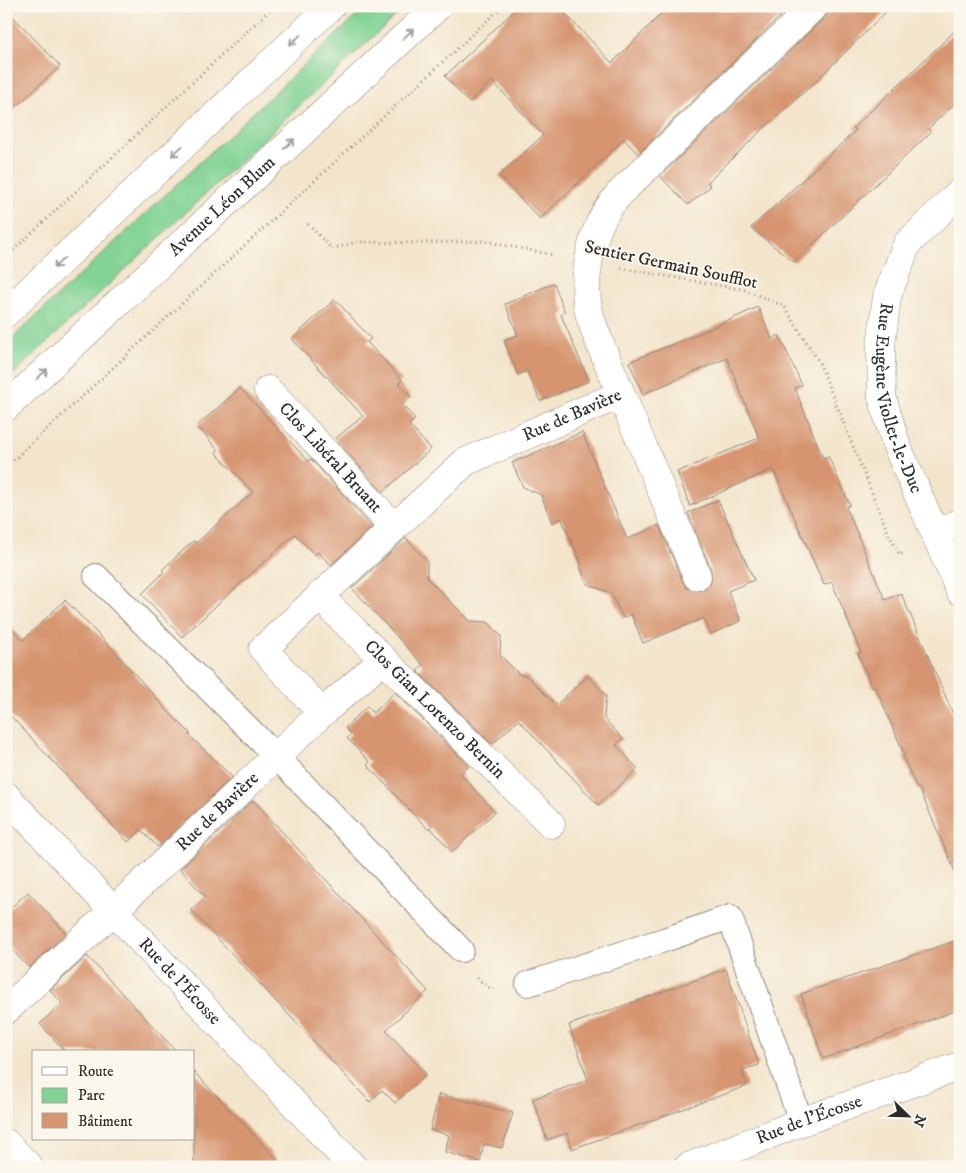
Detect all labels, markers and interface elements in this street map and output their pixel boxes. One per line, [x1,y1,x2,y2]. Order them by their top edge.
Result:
one-way arrow [402,28,415,40]
one-way arrow [289,34,302,46]
one-way arrow [283,138,296,150]
one-way arrow [171,145,184,157]
street label: Avenue Léon Blum [164,152,280,261]
street label: Sentier Germain Soufflot [583,236,760,294]
one-way arrow [53,257,66,269]
street label: Rue Eugène Viollet-le-Duc [870,302,927,497]
one-way arrow [36,368,48,380]
street label: Rue de Bavière [519,384,625,446]
street label: Clos Libéral Bruant [274,398,387,518]
street label: Clos Gian Lorenzo Bernin [359,636,510,784]
street label: Rue de Bavière [172,768,264,856]
street label: Rue de l'Écosse [134,933,225,1030]
legend [32,1050,195,1140]
text: Route [78,1062,113,1081]
text: Parc [78,1086,106,1105]
street label: Rue de l'Écosse [753,1090,865,1150]
north arrow [884,1090,934,1140]
text: Bâtiment [78,1112,133,1131]
text: N [908,1112,930,1130]

